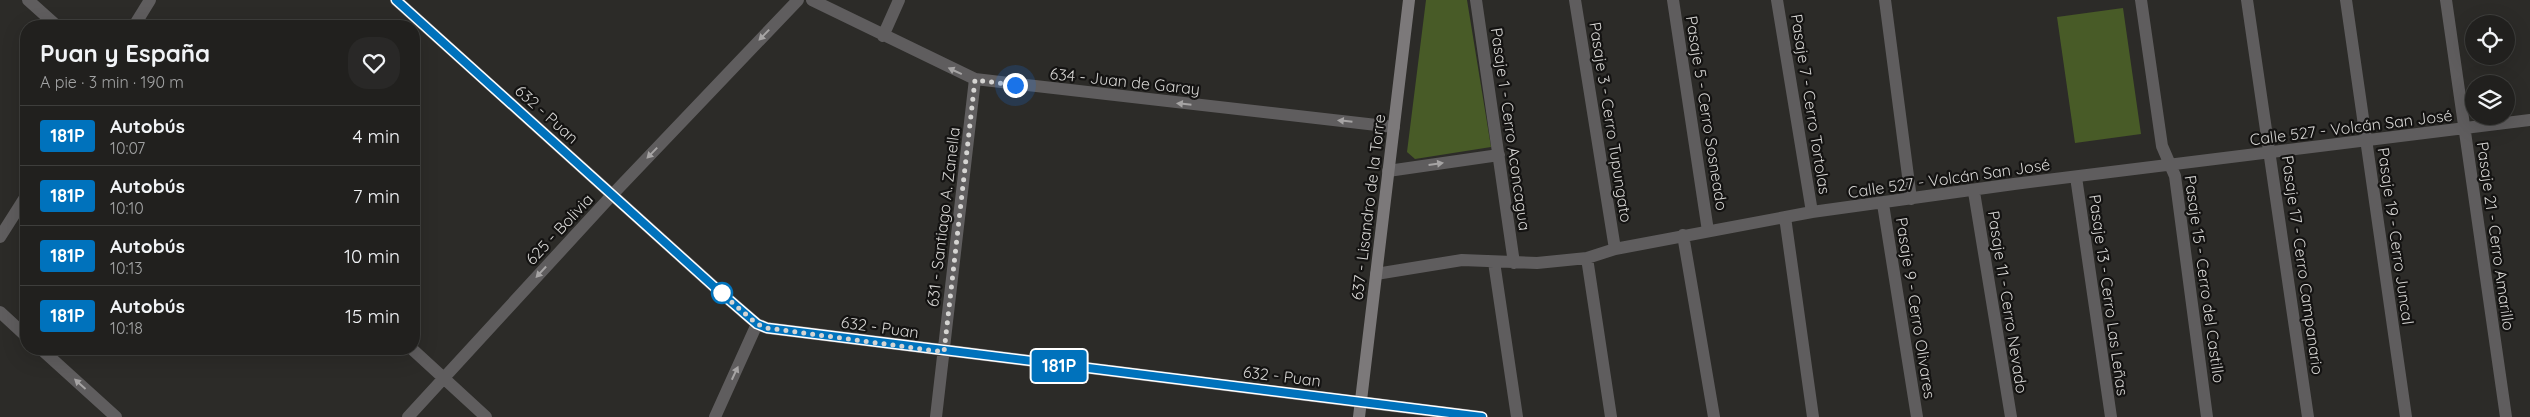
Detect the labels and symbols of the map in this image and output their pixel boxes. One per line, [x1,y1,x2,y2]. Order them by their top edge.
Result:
street label: Pasaje 7 - Cerro Tortolas [1787,12,1835,196]
street label: Pasaje 5 - Cerro Sosneado [1682,14,1732,212]
street label: Pasaje 3 - Cerro Tupungato [1585,20,1637,224]
street label: Pasaje 1 - Cerro Aconcagua [1487,26,1535,232]
one-way arrow [758,29,770,41]
street label: 634 - Juan de Garay [1049,63,1201,99]
one-way arrow [947,67,962,75]
your location [1003,73,1028,98]
street label: 632 - Puan [511,80,583,148]
one-way arrow [1176,100,1192,108]
street label: Calle 527 - Volcán San José [2249,105,2453,149]
street label: 637 - Lisandro de la Torre [1347,113,1389,301]
one-way arrow [1337,117,1353,125]
street label: 631 - Santiago A. Zanella [922,126,964,308]
street label: Pasaje 21 - Cerro Amarillo [2473,140,2519,332]
street label: Pasaje 19 - Cerro Juncal [2374,146,2418,326]
one-way arrow [646,147,658,159]
street label: Calle 527 - Volcán San José [1847,154,2051,202]
street label: Pasaje 17 - Cerro Campanario [2278,154,2328,376]
one-way arrow [1428,160,1444,168]
street label: Pasaje 15 - Cerro del Castillo [2181,174,2229,384]
street label: 625 - Bolivia [521,189,597,269]
street label: Pasaje 13 - Cerro Las Leñas [2085,193,2133,397]
street label: Pasaje 11 - Cerro Nevado [1984,209,2032,395]
street label: Pasaje 9 - Cerro Olivares [1892,216,1940,400]
one-way arrow [535,265,547,277]
unlabelled marker [711,282,733,304]
street label: 632 - Puan [840,312,920,342]
line badge: 181P [1024,350,1094,382]
street label: 632 - Puan [1242,361,1322,391]
one-way arrow [731,366,739,380]
one-way arrow [74,378,86,390]

